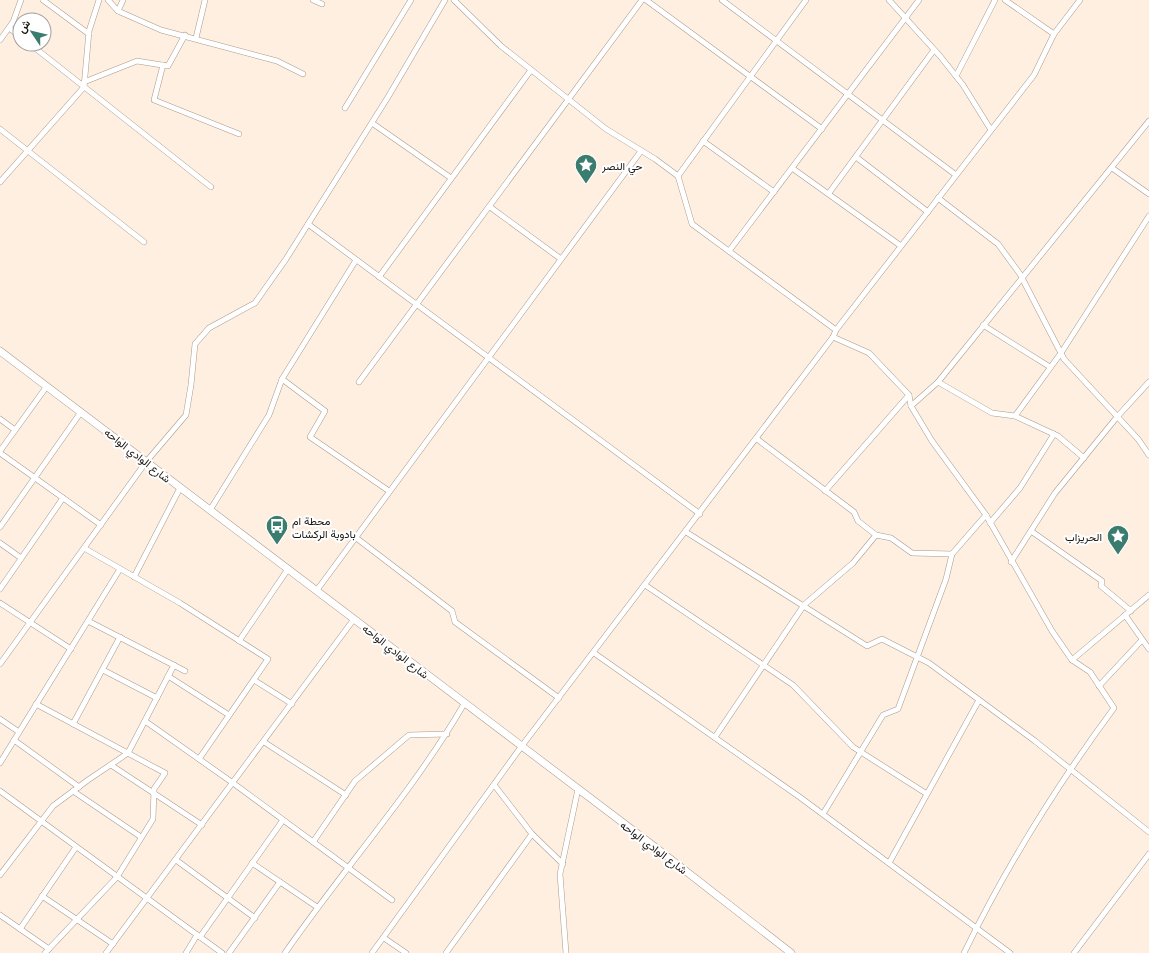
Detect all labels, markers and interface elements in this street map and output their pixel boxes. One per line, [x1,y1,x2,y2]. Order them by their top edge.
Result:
north arrow [12,12,52,52]
text: ش [13,16,33,36]
place icon: حي النصر [573,152,599,185]
place label: حي النصر [601,158,643,176]
street label: شارع الوادي الواحه [100,424,174,488]
bus stop icon: محطة ام بادوبة الركشات [264,513,290,546]
place label: محطة ام بادوبة الركشات [292,513,356,541]
place icon: الحريزاب [1105,523,1131,556]
place label: الحريزاب [1065,529,1102,544]
street label: شارع الوادي الواحه [358,620,432,684]
street label: شارع الوادي الواحه [616,817,691,880]

